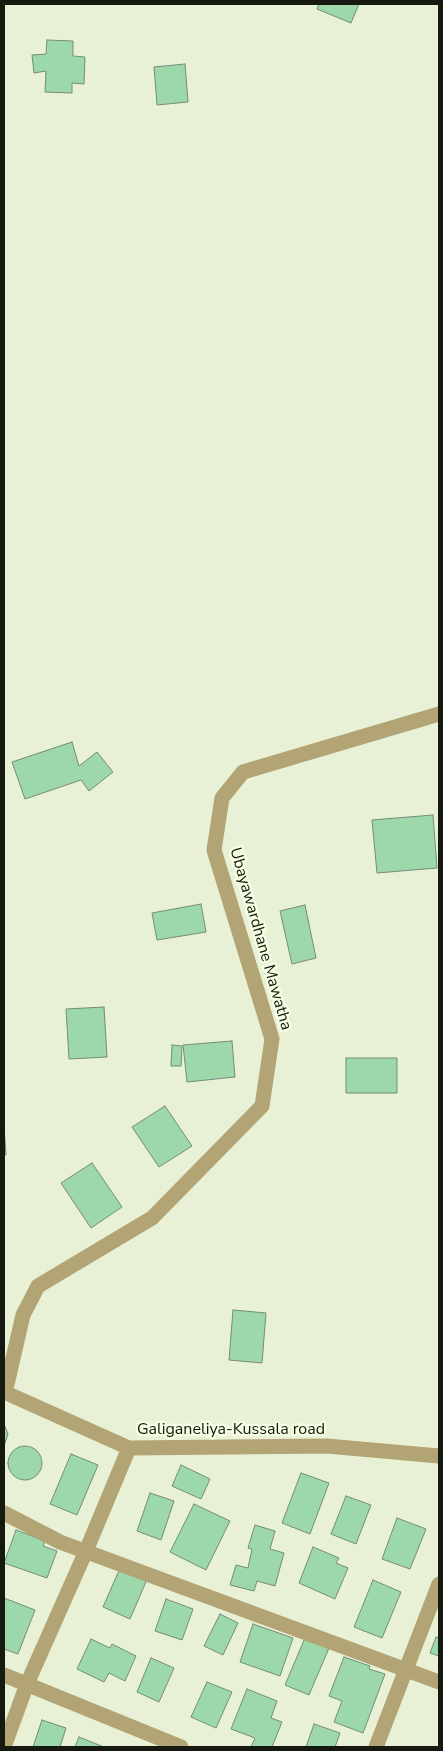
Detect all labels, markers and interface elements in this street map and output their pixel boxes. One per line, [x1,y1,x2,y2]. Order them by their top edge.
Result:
street label: Ubayawardhane Mawatha [225,846,295,1032]
street label: Galiganeliya-Kussala road [137,1420,325,1440]

